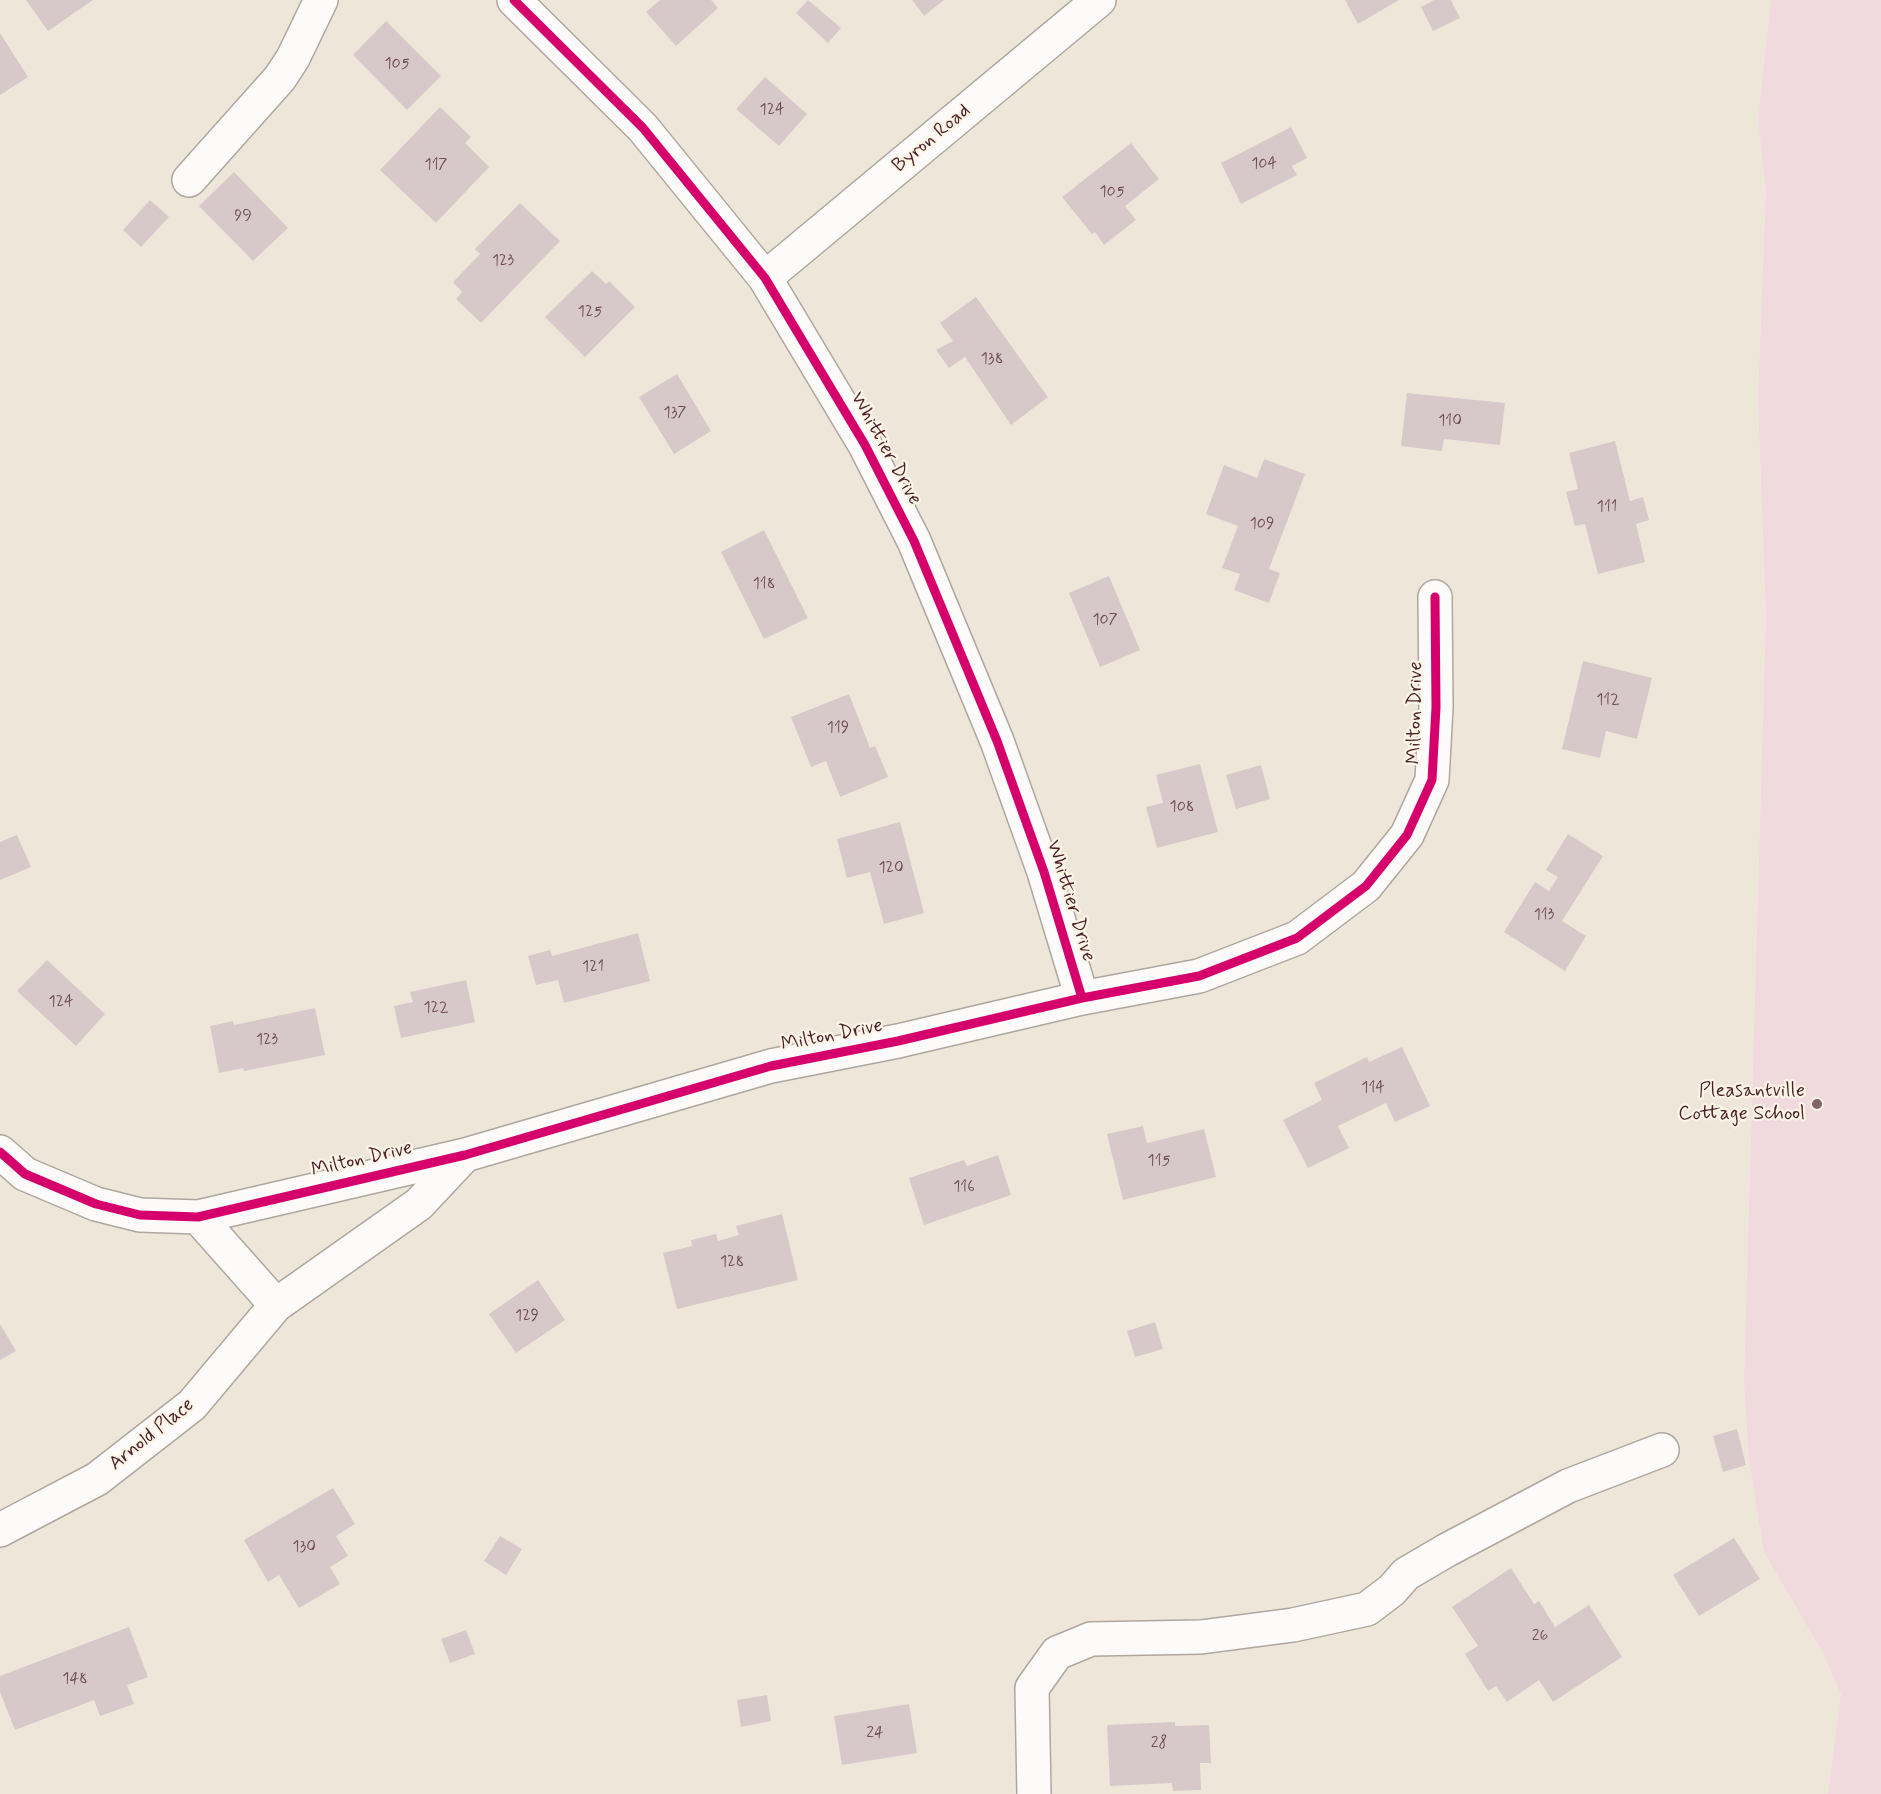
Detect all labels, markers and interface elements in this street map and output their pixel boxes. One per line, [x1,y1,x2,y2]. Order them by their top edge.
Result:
house number: 105 [384,55,410,75]
street label: Byron Road [888,99,976,179]
house number: 124 [759,101,785,121]
house number: 104 [1251,155,1277,175]
house number: 117 [425,156,447,176]
house number: 105 [1099,183,1125,203]
house number: 99 [234,207,252,227]
house number: 123 [492,252,514,272]
house number: 125 [578,303,602,323]
house number: 138 [981,350,1003,370]
street label: Whittier Drive [844,388,926,510]
house number: 137 [664,404,686,424]
house number: 110 [1438,412,1462,432]
house number: 111 [1597,498,1617,518]
house number: 109 [1250,515,1274,535]
house number: 118 [753,575,775,595]
house number: 107 [1092,611,1118,631]
street label: Milton Drive [1403,661,1429,765]
house number: 112 [1596,691,1620,711]
house number: 119 [827,719,849,739]
house number: 108 [1170,798,1194,818]
street label: Whittier Drive [1040,837,1100,965]
house number: 120 [878,859,904,879]
house number: 113 [1534,906,1554,926]
house number: 121 [582,958,604,978]
house number: 124 [48,993,74,1013]
house number: 122 [423,999,449,1019]
street label: Milton Drive [779,1014,885,1058]
house number: 123 [256,1031,278,1051]
house number: 114 [1361,1079,1385,1099]
place label: Pleasantville Cottage School [1678,1080,1805,1127]
marker: Pleasantville Cottage School [1810,1097,1824,1111]
street label: Milton Drive [309,1137,415,1183]
house number: 115 [1148,1152,1170,1172]
house number: 116 [953,1178,975,1198]
house number: 128 [720,1253,744,1273]
house number: 129 [515,1307,539,1327]
street label: Arnold Place [105,1393,199,1477]
house number: 130 [292,1538,316,1558]
house number: 26 [1532,1627,1548,1647]
house number: 148 [62,1670,88,1690]
house number: 24 [866,1724,884,1744]
house number: 28 [1151,1734,1167,1754]

